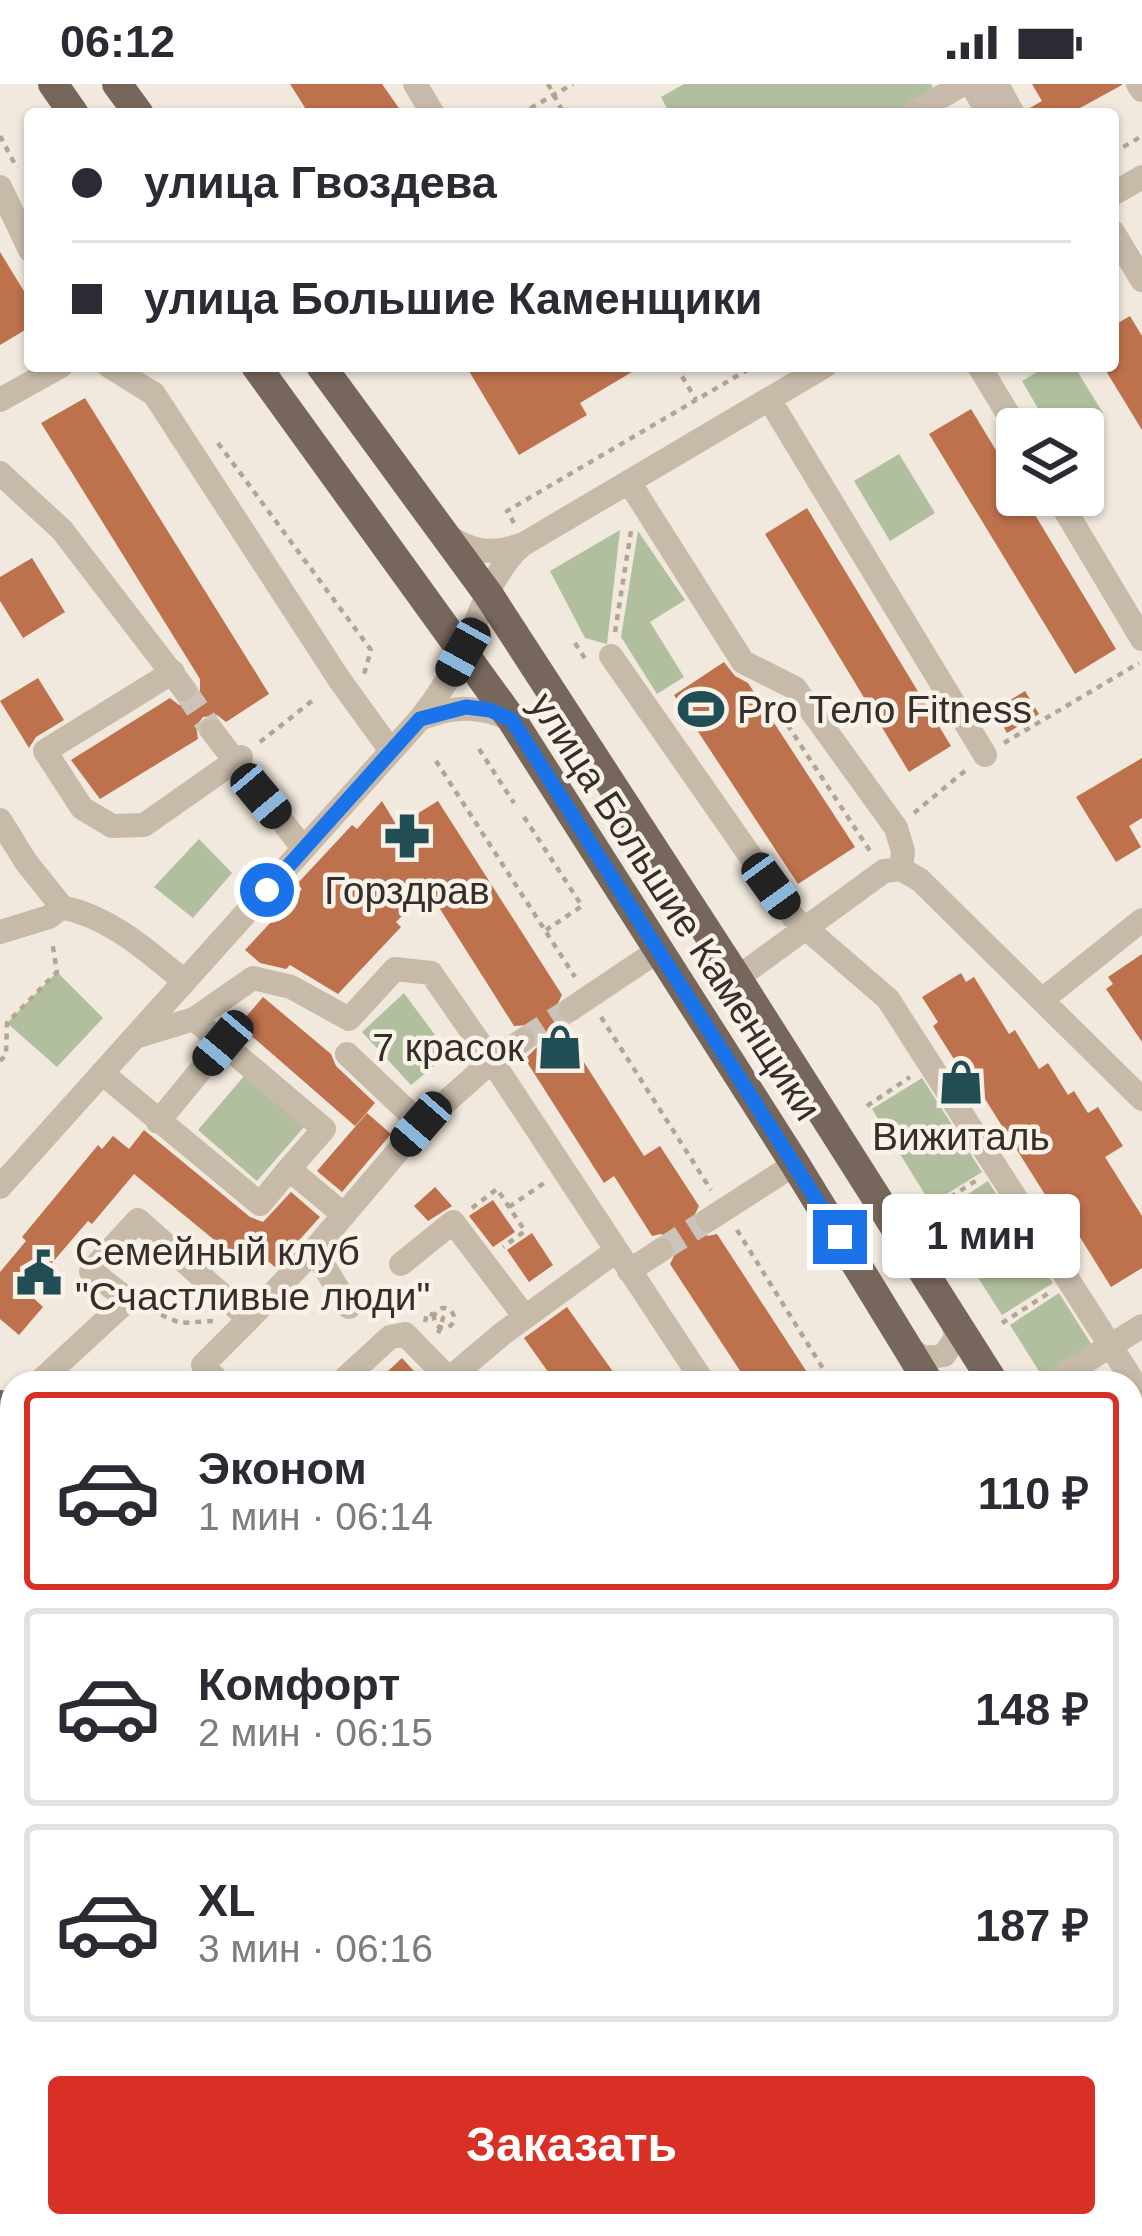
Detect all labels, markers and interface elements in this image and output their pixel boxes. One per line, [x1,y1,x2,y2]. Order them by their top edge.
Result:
text: 06:12 [60,16,175,67]
text: улица Гвоздева [144,157,497,208]
text: улица Большие Каменщики [144,273,762,324]
map controls [996,408,1104,516]
button: layers [996,408,1104,516]
car [430,612,496,692]
sports icon: Pro Тело Fitness [676,684,726,734]
street label: улица Большие Каменщики [521,685,830,1128]
place label: Pro Тело Fitness [737,688,1032,731]
car [224,757,298,835]
pharmacy icon: Горздрав [382,811,432,861]
car [735,846,807,926]
route start [240,863,294,917]
place label: Горздрав [324,869,490,912]
car [186,1004,260,1082]
shop icon: 7 красок [535,1022,585,1072]
place label: 7 красок [372,1026,525,1069]
shop icon: Вижиталь [936,1057,986,1107]
car [384,1085,458,1163]
place label: Вижиталь [872,1115,1050,1158]
callout: 1 мин [882,1195,1080,1279]
route end [813,1210,867,1264]
text: 1 мин [927,1214,1035,1257]
place label: Семейный клуб "Счастливые люди" [75,1230,430,1318]
public building icon: Семейный клуб "Счастливые люди" [14,1248,64,1298]
icon: car [54,1437,162,1545]
text: Эконом [198,1443,367,1494]
text: 110 ₽ [978,1468,1089,1519]
text: 1 мин · 06:14 [198,1495,433,1538]
icon: car [54,1653,162,1761]
text: Комфорт [198,1659,400,1710]
text: 148 ₽ [975,1684,1089,1735]
text: 2 мин · 06:15 [198,1711,433,1754]
icon: car [54,1869,162,1977]
text: XL [198,1875,256,1926]
text: 187 ₽ [975,1900,1089,1951]
text: 3 мин · 06:16 [198,1927,433,1970]
button: Заказать [48,2076,1095,2214]

